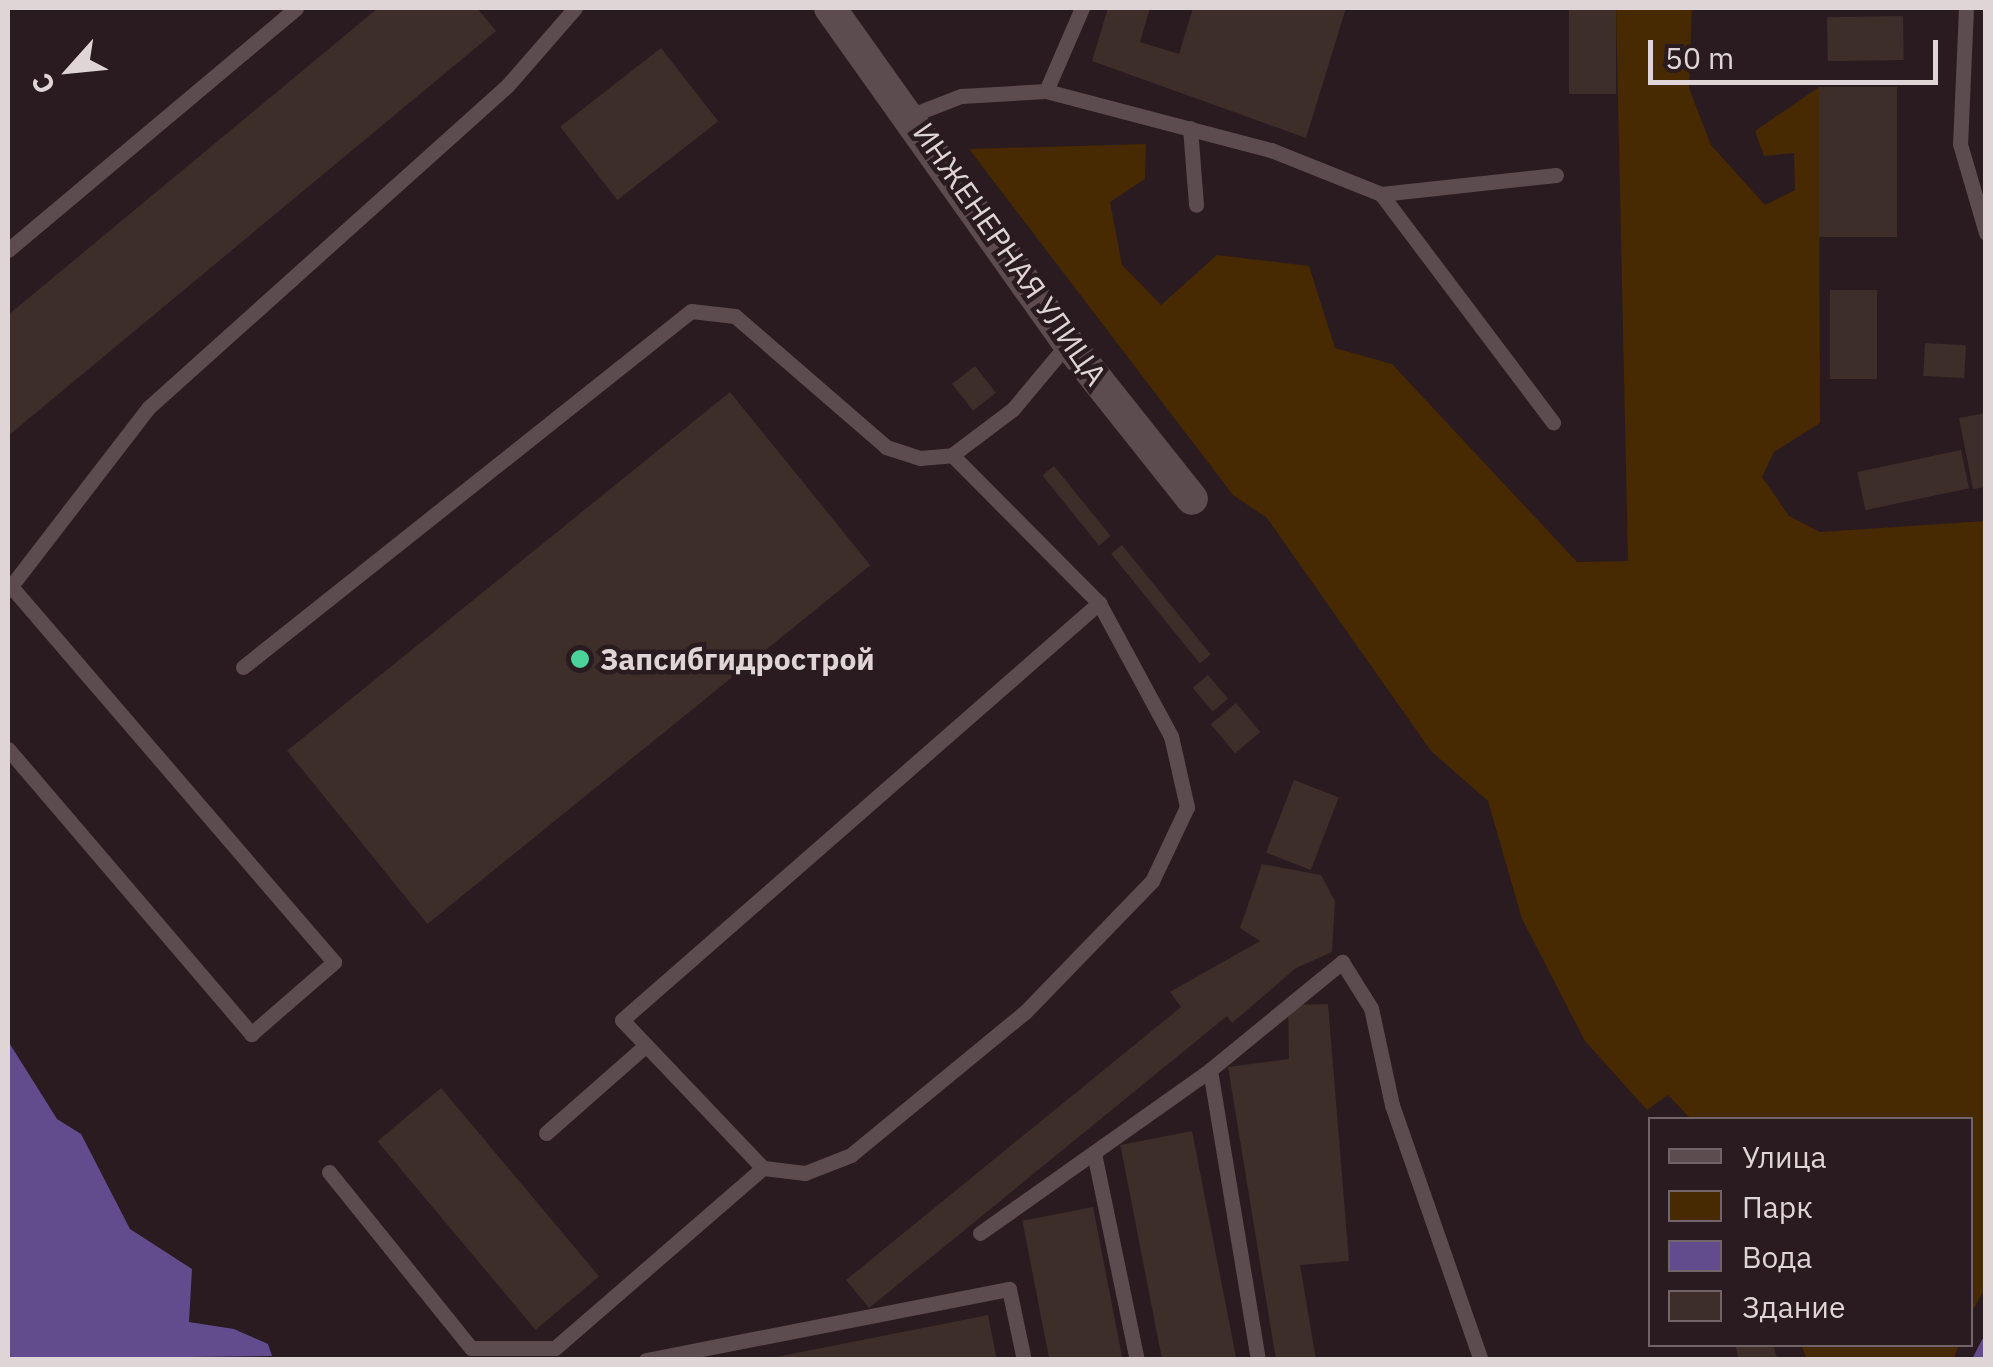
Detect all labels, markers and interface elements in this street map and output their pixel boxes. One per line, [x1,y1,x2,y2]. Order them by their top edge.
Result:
north arrow [20,20,120,120]
scale bar [1653,20,1943,82]
text: 50 m [1665,38,1734,77]
text: С [22,67,63,100]
street label: ИНЖЕНЕРНАЯ УЛИЦА [906,116,1114,392]
place label: Запсибгидрострой [600,641,875,677]
marker: Запсибгидрострой [569,648,591,670]
legend [1648,1117,1973,1347]
text: Улица [1742,1137,1827,1176]
text: Парк [1742,1187,1813,1226]
text: Вода [1742,1237,1812,1276]
text: Здание [1742,1287,1845,1326]

